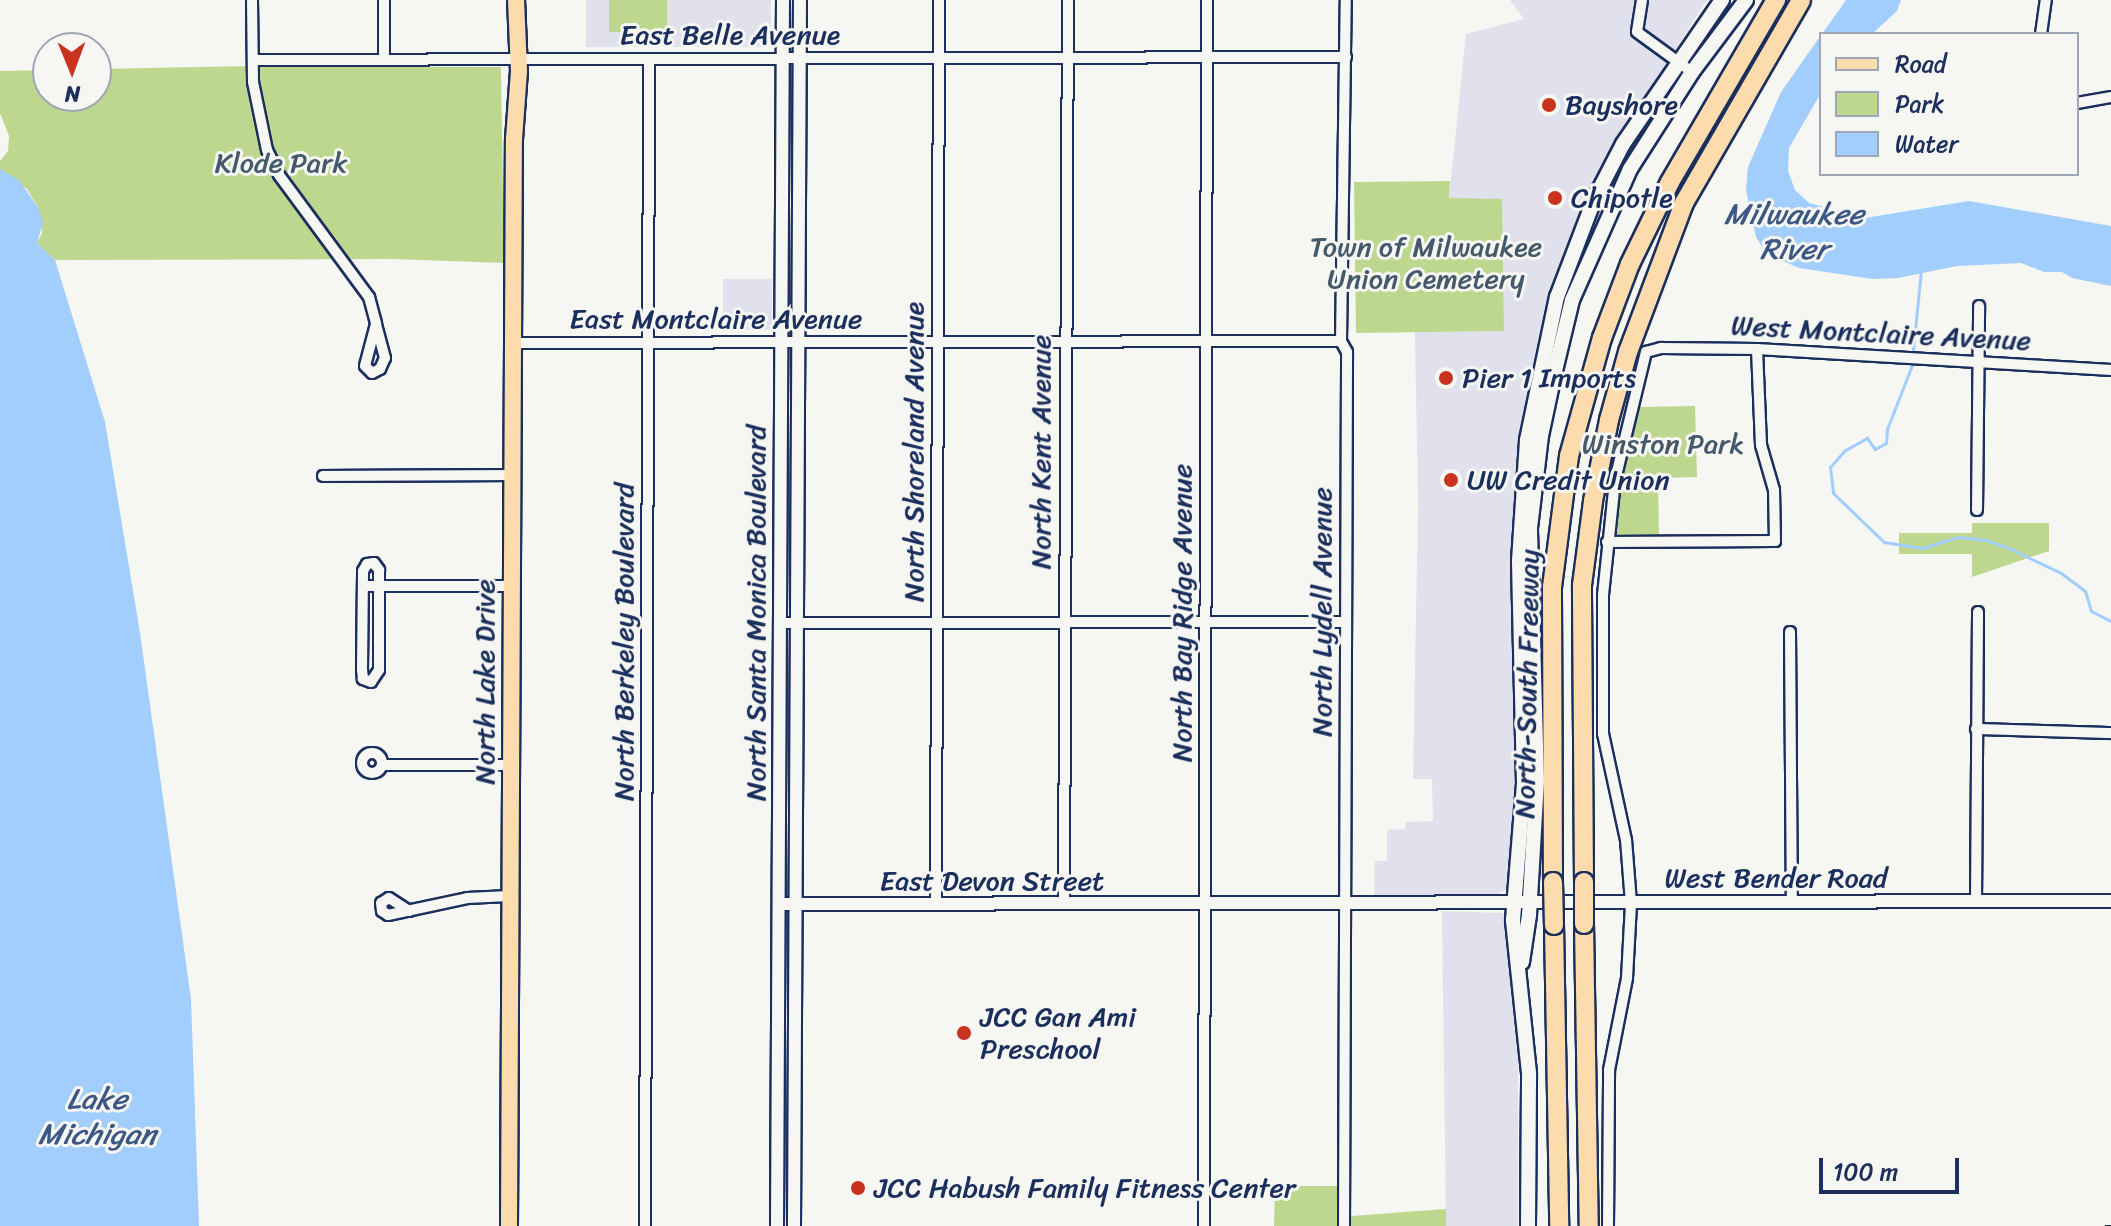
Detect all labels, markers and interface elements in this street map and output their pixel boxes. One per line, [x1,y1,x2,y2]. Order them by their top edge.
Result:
street label: East Belle Avenue [619,18,841,52]
north arrow [32,32,112,112]
legend [1819,32,2079,176]
text: Road [1895,43,1946,85]
text: N [64,75,80,114]
text: Park [1895,83,1944,125]
place label: Bayshore [1565,88,1678,122]
marker: Bayshore [1540,96,1558,114]
text: Water [1895,123,1958,165]
park label: Klode Park [214,146,348,180]
place label: Chipotle [1571,181,1673,215]
marker: Chipotle [1546,189,1564,207]
water label: Milwaukee River [1724,196,1864,266]
park label: Town of Milwaukee Union Cemetery [1309,230,1543,296]
street label: East Montclaire Avenue [570,302,862,336]
street label: North Shoreland Avenue [897,302,931,602]
street label: West Montclaire Avenue [1731,308,2031,358]
street label: North Kent Avenue [1024,335,1058,569]
place label: Pier 1 Imports [1462,361,1637,395]
marker: Pier 1 Imports [1437,369,1455,387]
street label: North Santa Monica Boulevard [739,425,773,801]
park label: Winston Park [1582,427,1744,461]
place label: UW Credit Union [1467,463,1669,497]
street label: North Bay Ridge Avenue [1165,464,1199,762]
marker: UW Credit Union [1442,471,1460,489]
street label: North Berkeley Boulevard [607,483,641,801]
street label: North Lydell Avenue [1305,488,1339,736]
street label: North-South Freeway [1508,549,1546,819]
street label: North Lake Drive [468,579,502,785]
street label: West Bender Road [1664,861,1888,895]
street label: East Devon Street [880,864,1104,898]
place label: JCC Gan Ami Preschool [980,1000,1136,1066]
marker: JCC Gan Ami Preschool [955,1024,973,1042]
water label: Lake Michigan [38,1081,156,1152]
scale bar [1823,1142,1963,1192]
text: 100 m [1833,1151,1898,1193]
place label: JCC Habush Family Fitness Center [874,1171,1297,1205]
marker: JCC Habush Family Fitness Center [849,1179,867,1197]

